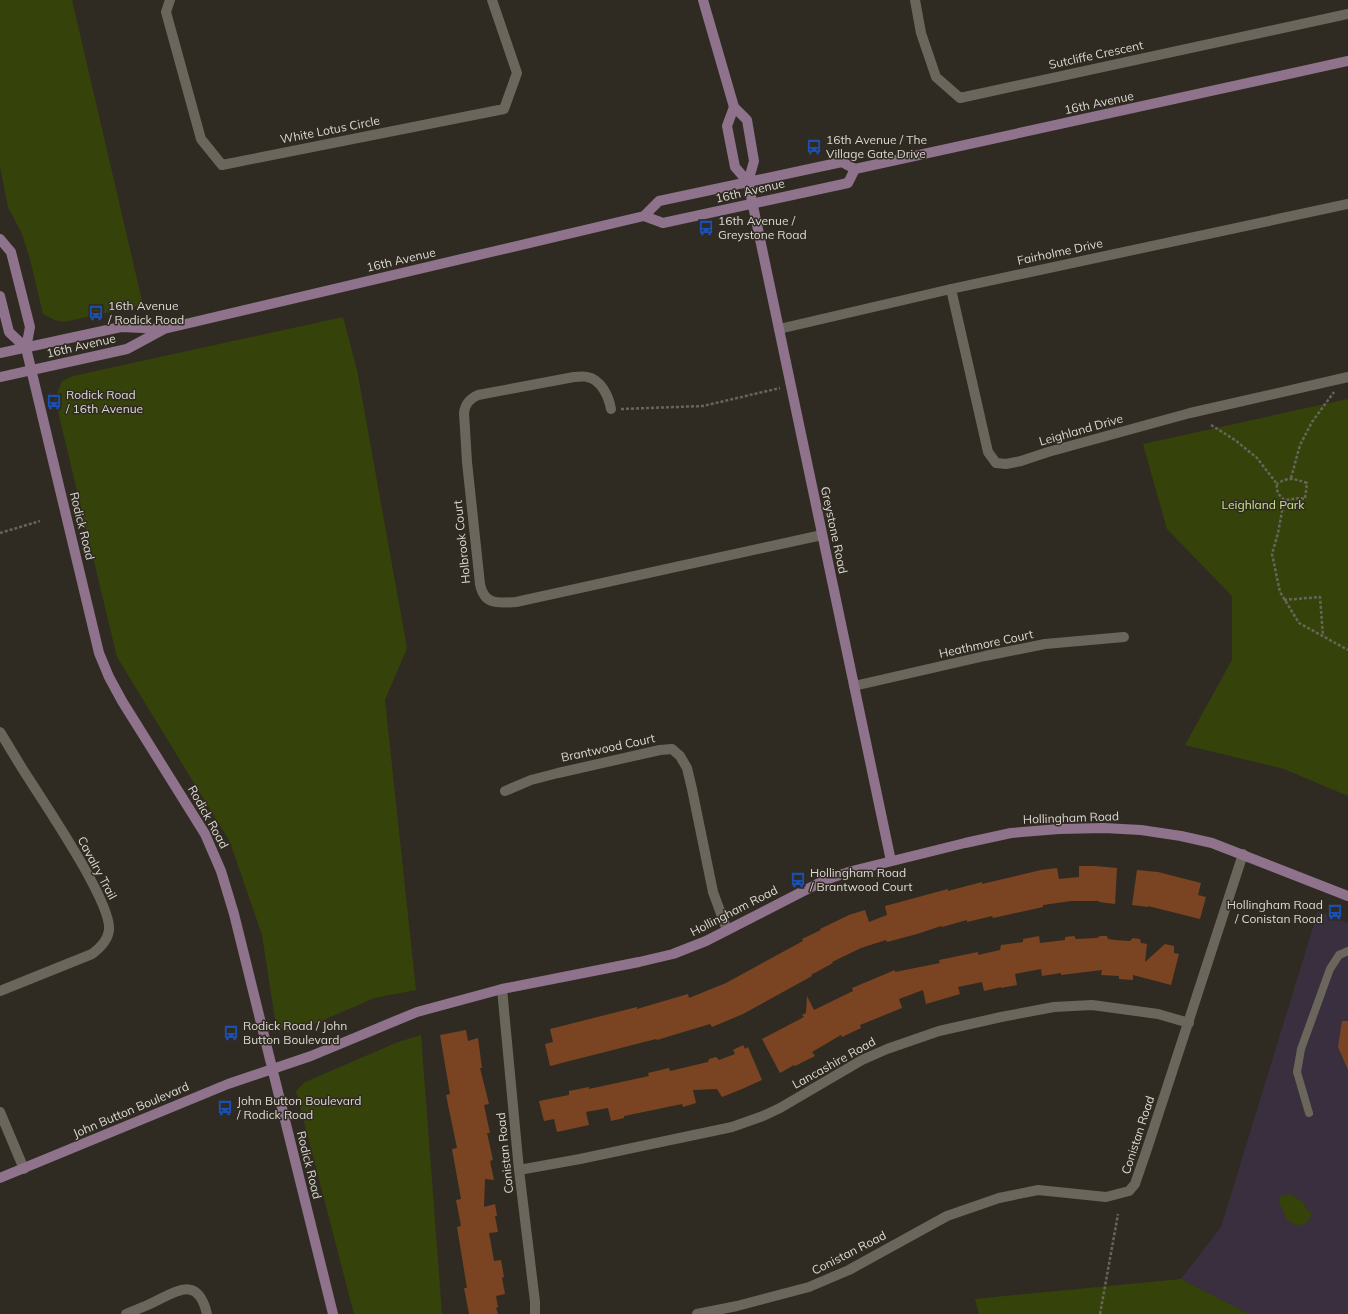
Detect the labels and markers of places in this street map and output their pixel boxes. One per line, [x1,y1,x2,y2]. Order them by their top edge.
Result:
place label: 16th Avenue / The Village Gate Drive [826,132,927,161]
bus stop icon: 16th Avenue / The Village Gate Drive [805,138,823,156]
place label: 16th Avenue / Greystone Road [718,213,807,242]
bus stop icon: 16th Avenue / Greystone Road [697,219,715,237]
place label: 16th Avenue / Rodick Road [107,298,184,327]
bus stop icon: 16th Avenue / Rodick Road [87,304,105,322]
place label: Rodick Road / 16th Avenue [65,387,143,416]
bus stop icon: Rodick Road / 16th Avenue [45,393,63,411]
place label: Hollingham Road / Brantwood Court [809,865,912,894]
bus stop icon: Hollingham Road / Brantwood Court [789,871,807,889]
place label: Hollingham Road / Conistan Road [1227,897,1323,926]
bus stop icon: Hollingham Road / Conistan Road [1326,903,1344,921]
place label: Rodick Road / John Button Boulevard [243,1018,347,1047]
bus stop icon: Rodick Road / John Button Boulevard [222,1024,240,1042]
place label: John Button Boulevard / Rodick Road [236,1093,361,1122]
bus stop icon: John Button Boulevard / Rodick Road [216,1099,234,1117]

